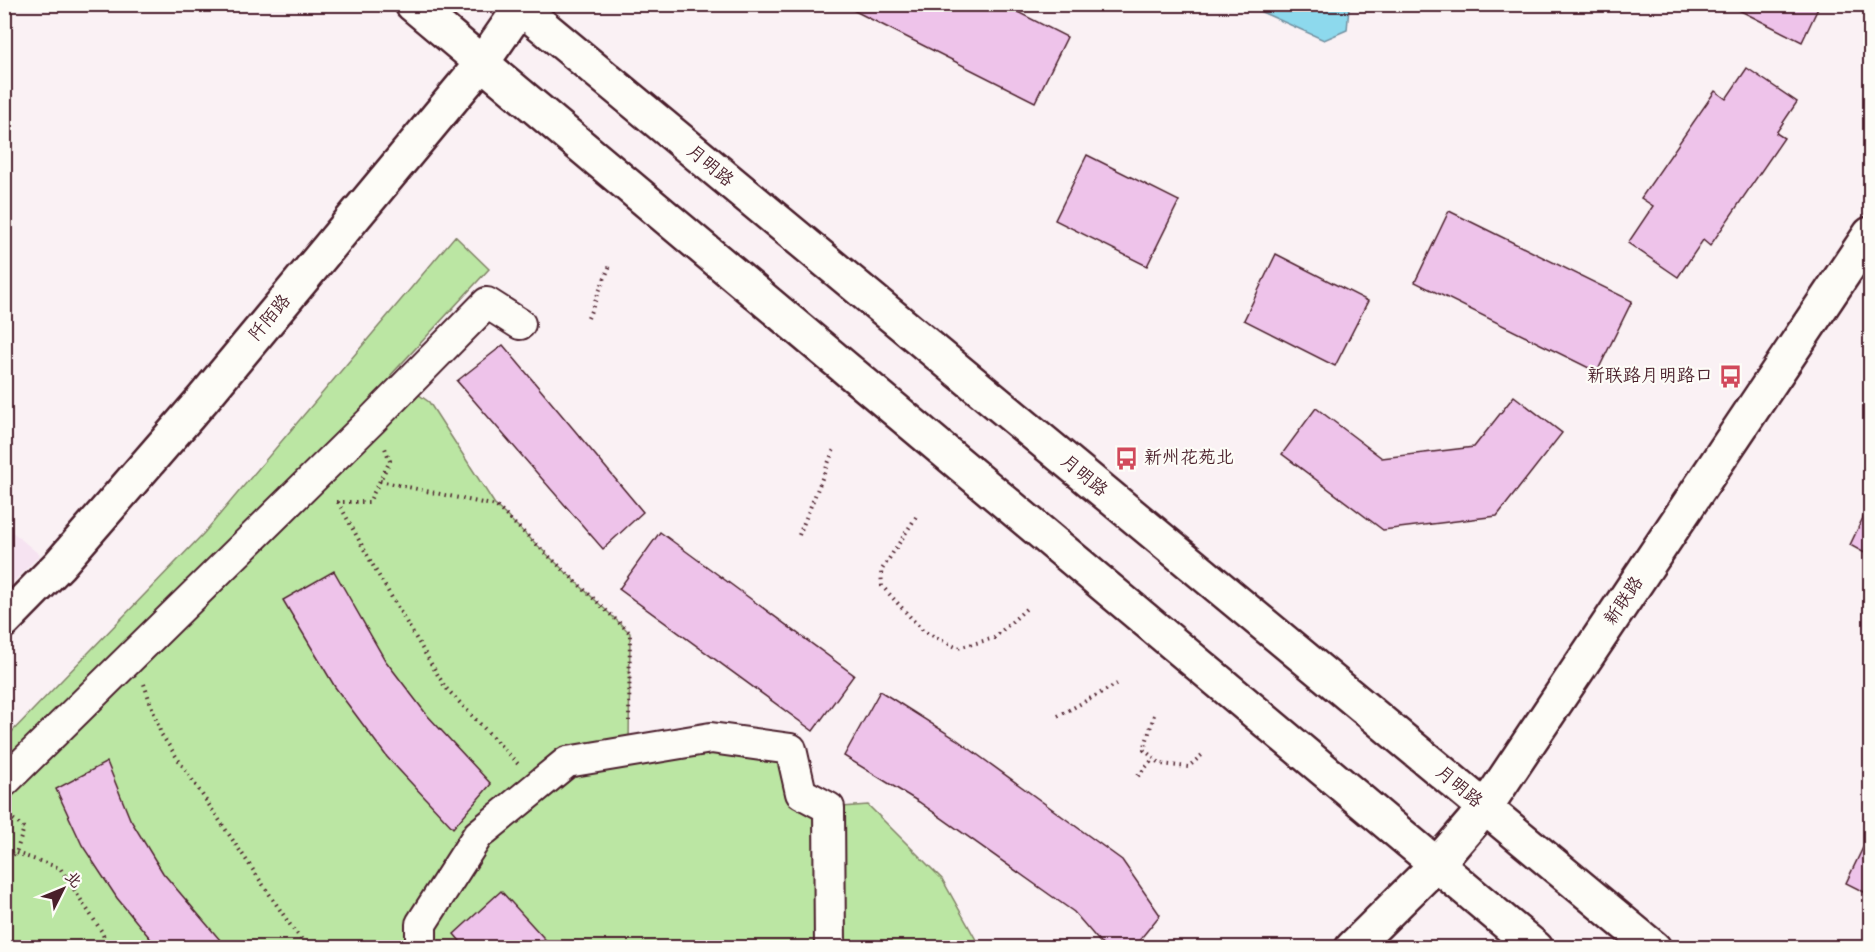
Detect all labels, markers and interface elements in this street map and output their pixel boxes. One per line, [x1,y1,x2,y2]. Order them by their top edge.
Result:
street label: 月明路 [682,139,738,193]
street label: 阡陌路 [243,290,297,346]
bus stop icon: 新联路月明路口 [1718,363,1744,389]
place label: 新联路月明路口 [1587,364,1713,388]
bus stop icon: 新州花苑北 [1113,445,1139,471]
place label: 新州花苑北 [1144,446,1234,470]
street label: 月明路 [1056,449,1112,503]
street label: 新联路 [1599,572,1649,630]
street label: 月明路 [1431,760,1487,814]
north arrow [33,859,93,919]
text: 北 [60,867,86,893]

